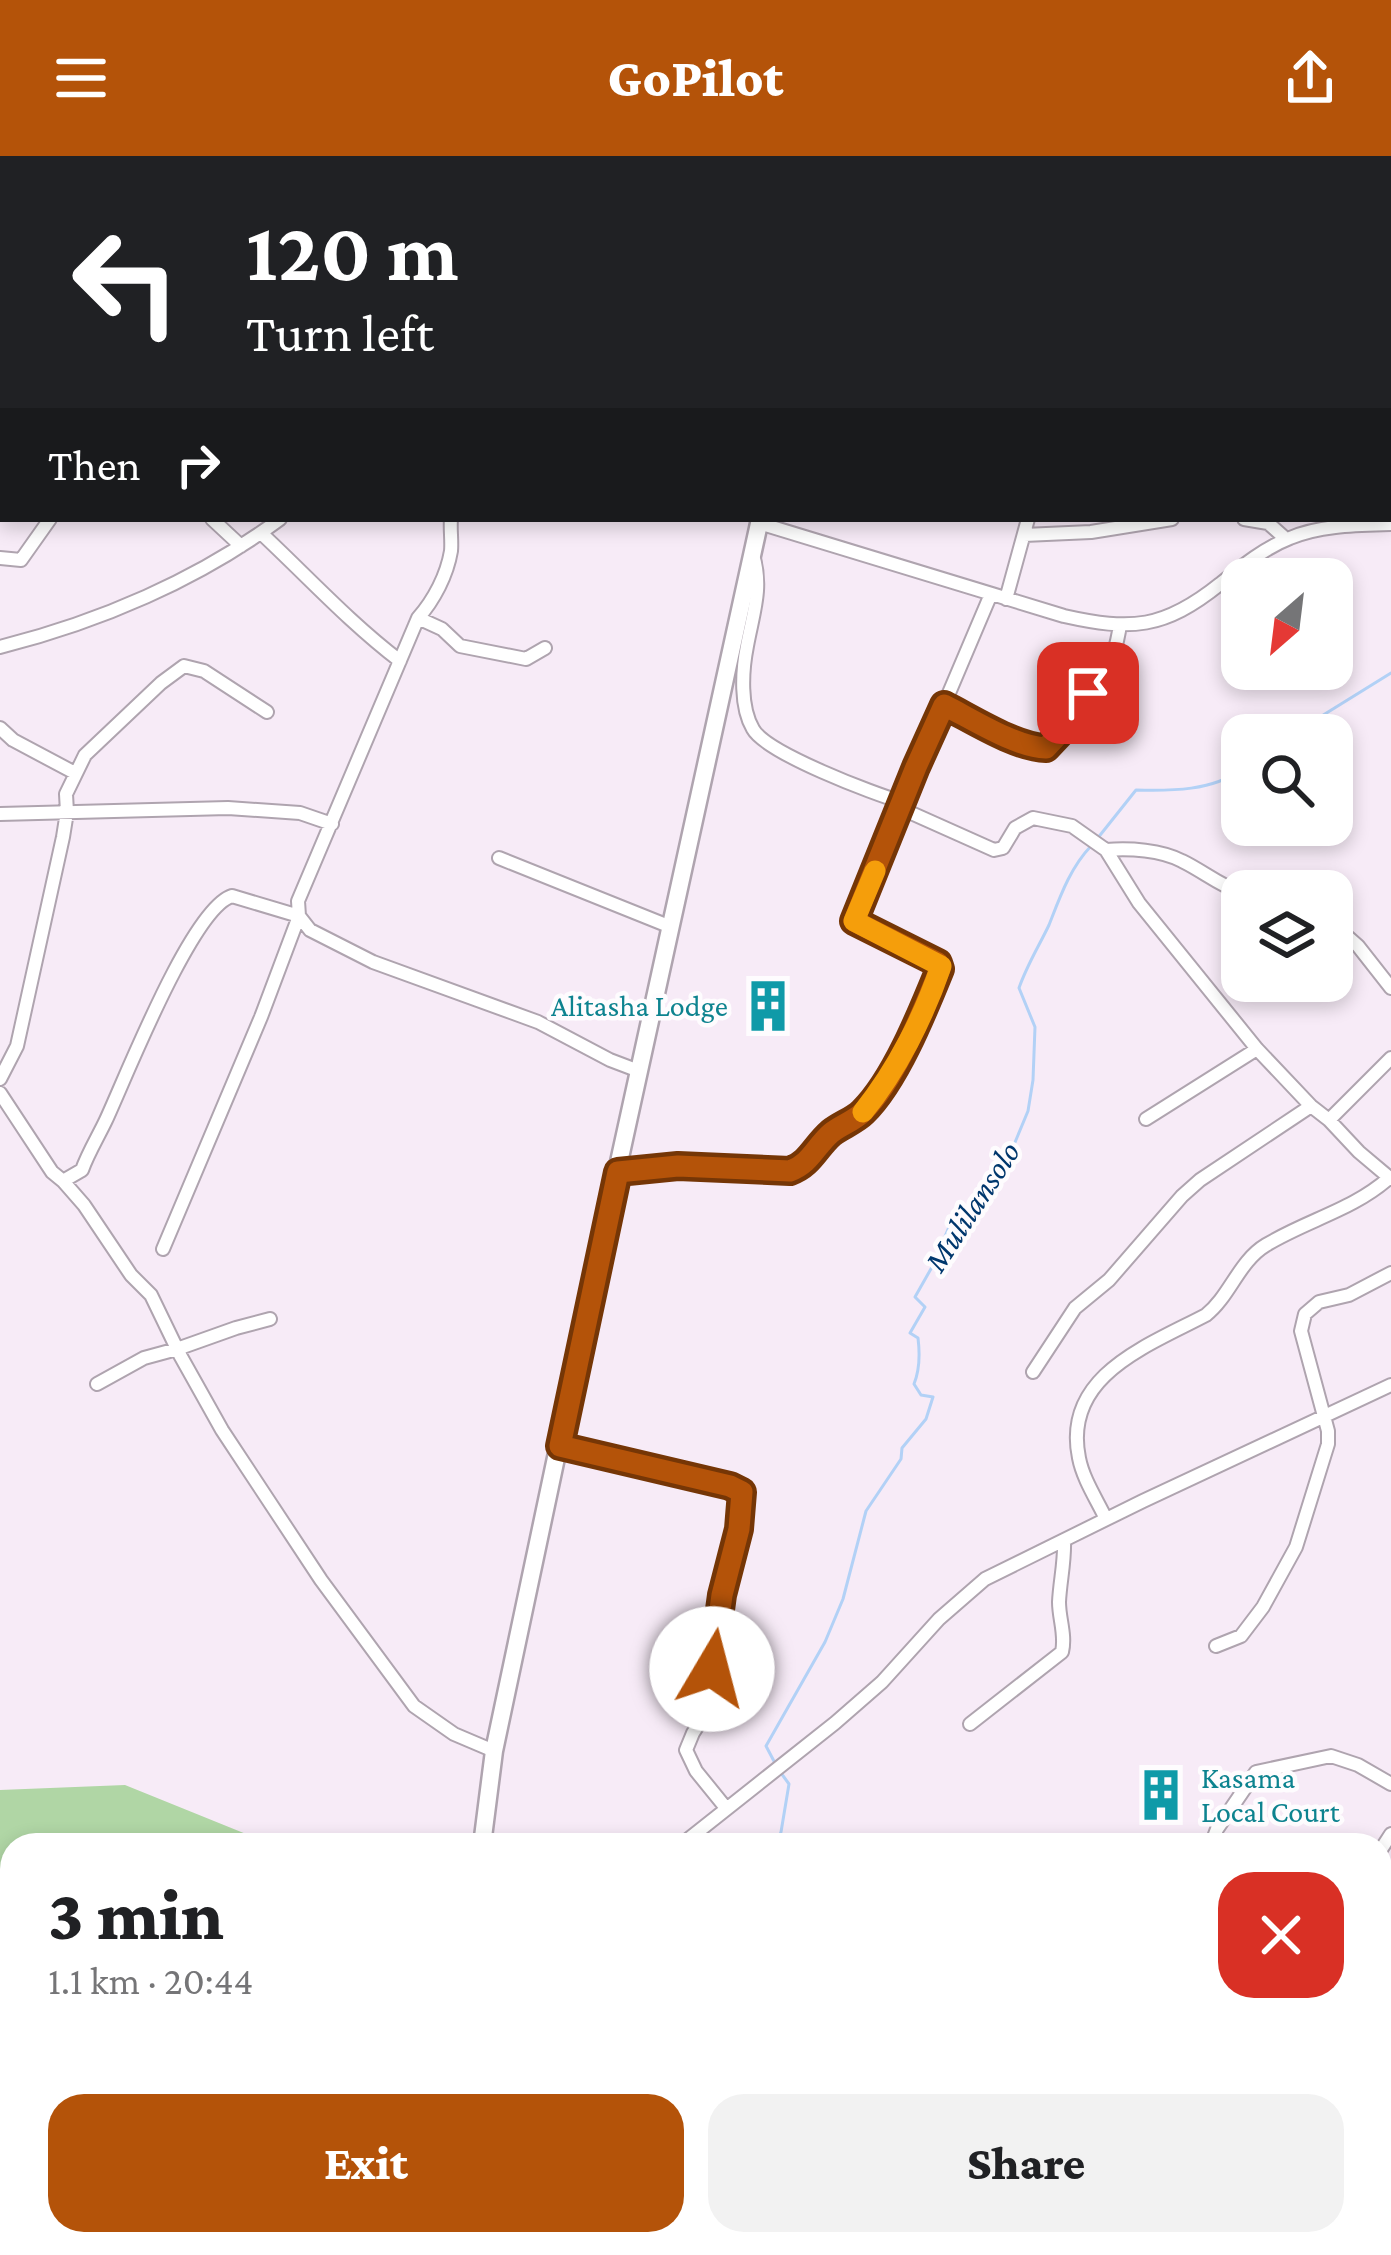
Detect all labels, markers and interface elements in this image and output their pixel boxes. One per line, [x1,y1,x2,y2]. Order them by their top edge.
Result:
icon: menu [48,45,114,111]
icon: share [1277,45,1343,111]
text: GoPilot [607,48,784,108]
icon: left [48,204,204,360]
text: 120 m [246,205,459,298]
text: Turn left [246,303,434,363]
icon: right [165,432,231,498]
text: Then [48,440,141,490]
north arrow [1221,558,1353,690]
map controls [1221,558,1353,1002]
pin [1037,642,1139,744]
icon: arrive [1055,660,1121,726]
button: search [1221,714,1353,846]
button: layers [1221,870,1353,1002]
building icon: Alitasha Lodge [739,977,797,1035]
place label: Alitasha Lodge [551,989,728,1023]
water label: Mulilansolo [915,1134,1027,1279]
position arrow [649,1606,775,1732]
place label: Kasama Local Court [1201,1761,1341,1828]
building icon: Kasama Local Court [1132,1766,1190,1824]
button: close [1218,1872,1344,1998]
text: 3 min [48,1874,224,1954]
text: 1.1 km · 20:44 [48,1959,253,2002]
button: Exit [48,2094,684,2232]
button: Share [708,2094,1344,2232]

